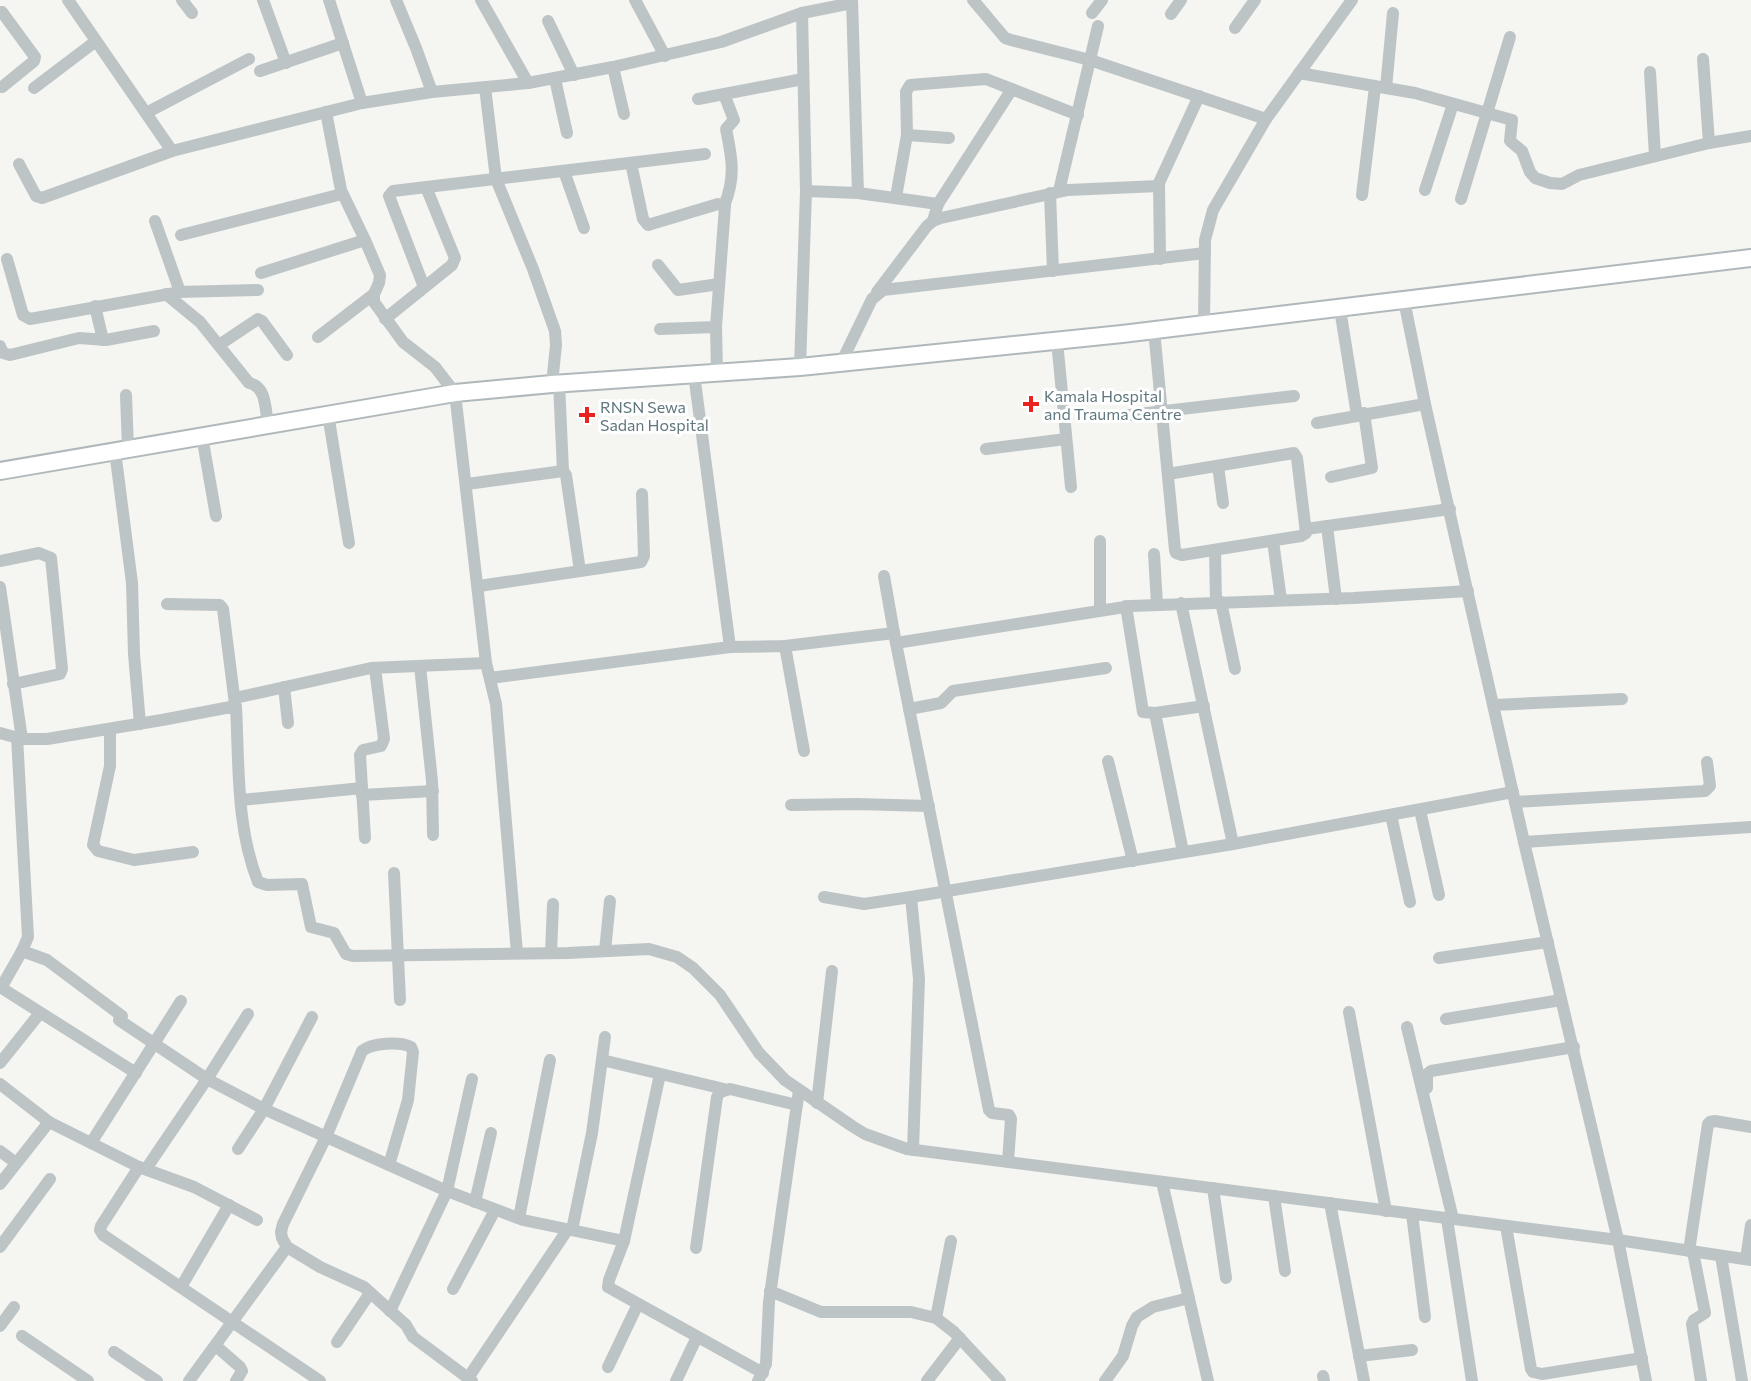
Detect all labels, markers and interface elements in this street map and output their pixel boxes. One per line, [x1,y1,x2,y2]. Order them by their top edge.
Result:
place label: Kamala Hospital and Trauma Centre [1044,386,1181,423]
marker: Kamala Hospital and Trauma Centre [1022,395,1040,413]
place label: RNSN Sewa Sadan Hospital [600,397,709,434]
marker: RNSN Sewa Sadan Hospital [578,406,596,424]

